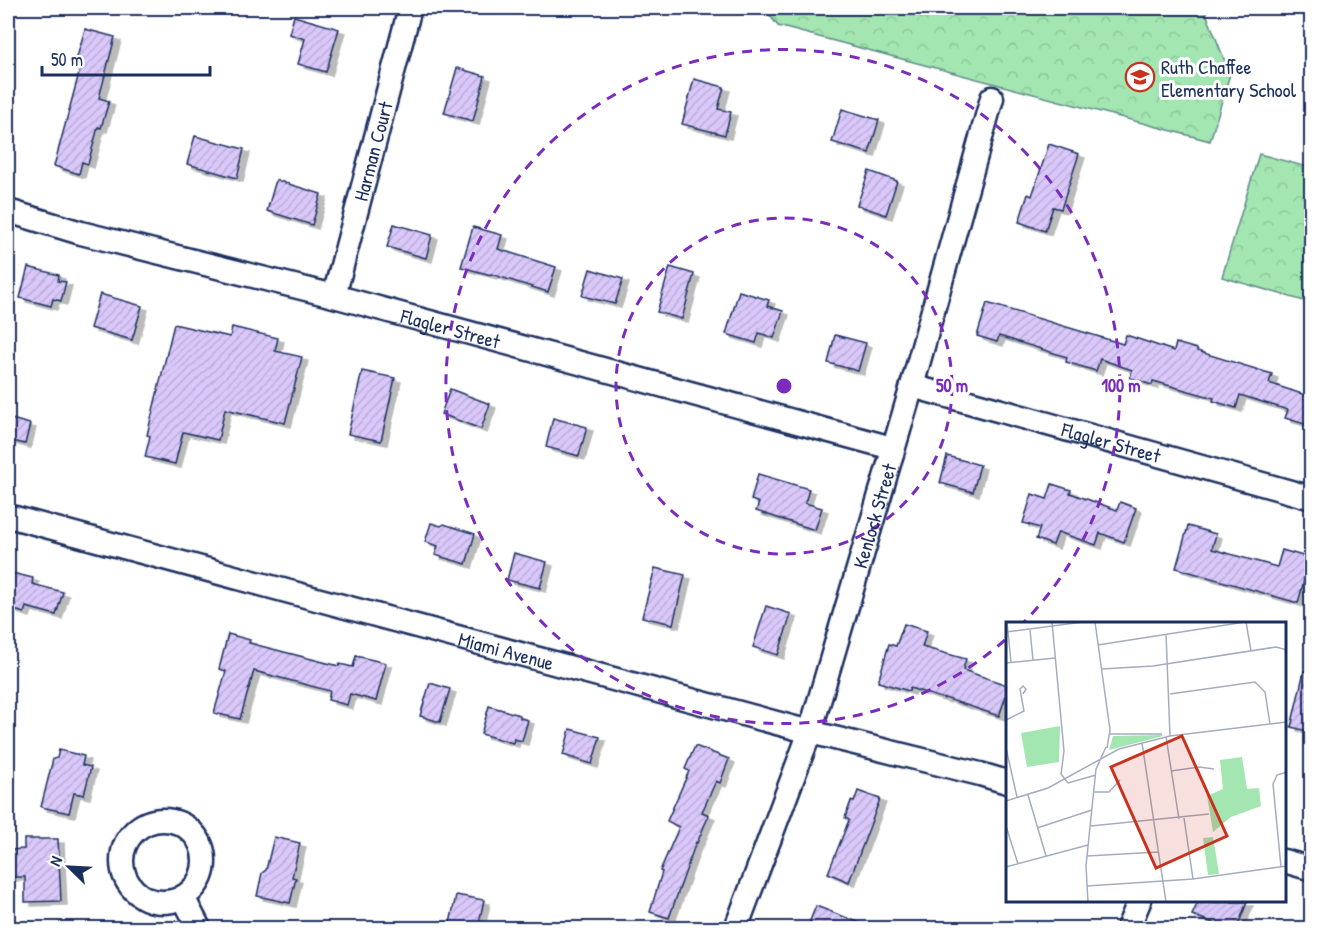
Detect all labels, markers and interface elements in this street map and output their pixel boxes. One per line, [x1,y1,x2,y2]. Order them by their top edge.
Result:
scale bar [42,39,210,77]
text: 50 m [51,47,83,72]
place label: Ruth Chaffee Elementary School [1161,53,1297,103]
school or university icon: Ruth Chaffee Elementary School [1124,61,1156,93]
street label: Harman Court [346,97,399,204]
street label: Flagler Street [397,301,505,355]
text: 50 m [936,373,968,398]
text: 100 m [1101,373,1141,398]
centre of rings [774,376,794,396]
street label: Flagler Street [1058,415,1165,469]
street label: Kenlock Street [846,459,902,571]
inset map [1006,622,1286,903]
street label: Miami Avenue [456,624,557,676]
north arrow [39,837,99,897]
text: N [44,852,67,869]

